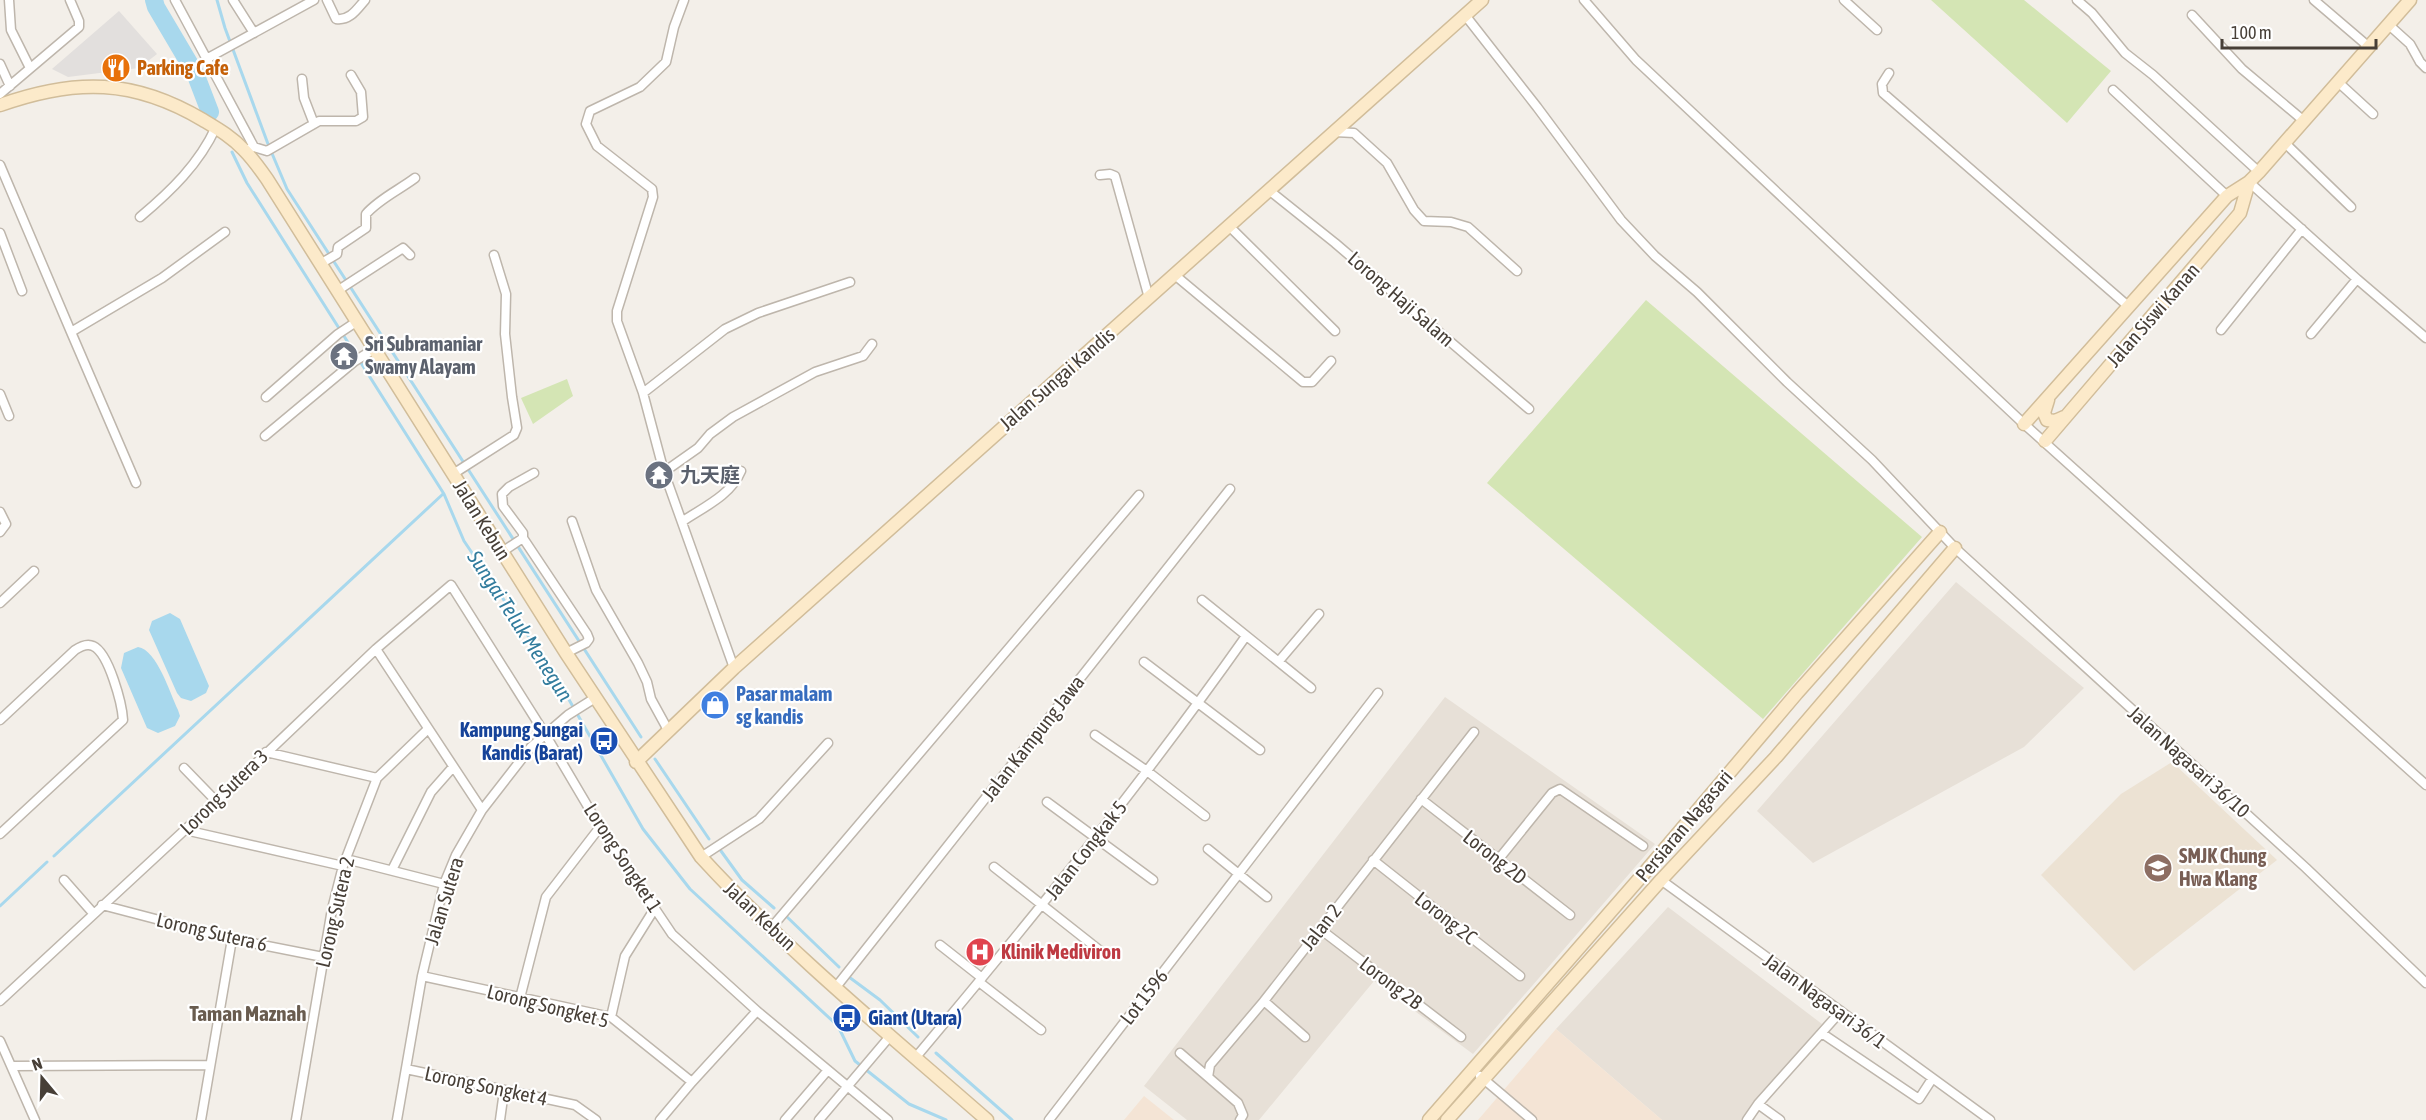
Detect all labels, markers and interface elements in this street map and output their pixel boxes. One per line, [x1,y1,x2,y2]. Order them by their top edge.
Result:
scale bar [2222,12,2376,50]
text: 100 m [2231,22,2272,43]
restaurant icon: Parking Cafe [100,52,132,84]
place label: Parking Cafe [137,56,229,79]
street label: Lorong Haji Salam [1344,246,1459,351]
street label: Jalan Siswi Kanan [2101,258,2204,371]
street label: Jalan Sungai Kandis [994,322,1119,435]
place label: Sri Subramaniar Swamy Alayam [365,332,483,378]
temple icon: Sri Subramaniar Swamy Alayam [328,340,360,372]
temple icon: 九天庭 [643,459,675,491]
place label: 九天庭 [680,463,740,486]
street label: Jalan Kebun [449,475,516,564]
water label: Sungai Teluk Menegun [463,545,578,705]
street label: Jalan Kampung Jawa [977,670,1089,805]
place label: Pasar malam sg kandis [736,682,832,728]
shop icon: Pasar malam sg kandis [699,689,731,721]
street label: Jalan Nagasari 36/10 [2124,701,2255,822]
place label: Kampung Sungai Kandis (Barat) [460,718,583,764]
bus stop icon: Kampung Sungai Kandis (Barat) [588,725,620,757]
street label: Lorong Sutera 3 [175,744,272,839]
street label: Persiaran Nagasari [1630,765,1737,886]
street label: Jalan Congkak 5 [1040,796,1131,903]
street label: Lorong Songket 1 [580,799,667,916]
street label: Lorong 2D [1459,825,1532,888]
place label: SMJK Chung Hwa Klang [2179,844,2267,890]
school or university icon: SMJK Chung Hwa Klang [2142,852,2174,884]
street label: Lorong Sutera 2 [311,854,358,970]
street label: Jalan Sutera [419,854,468,947]
street label: Jalan Kebun [720,877,801,955]
street label: Lorong 2C [1411,886,1482,949]
street label: Jalan 2 [1295,899,1346,954]
street label: Lorong Sutera 6 [154,908,270,955]
hospital icon: Klinik Mediviron [964,936,996,968]
place label: Klinik Mediviron [1001,940,1121,963]
street label: Jalan Nagasari 36/1 [1760,948,1891,1053]
street label: Lorong 2B [1355,952,1428,1014]
street label: Lot 1596 [1115,965,1172,1029]
street label: Lorong Songket 5 [485,979,612,1032]
district label: Taman Maznah [190,1001,307,1025]
bus stop icon: Giant (Utara) [831,1002,863,1034]
place label: Giant (Utara) [868,1006,962,1029]
north arrow [12,1048,72,1108]
text: N [30,1054,45,1074]
street label: Lorong Songket 4 [423,1061,550,1110]

